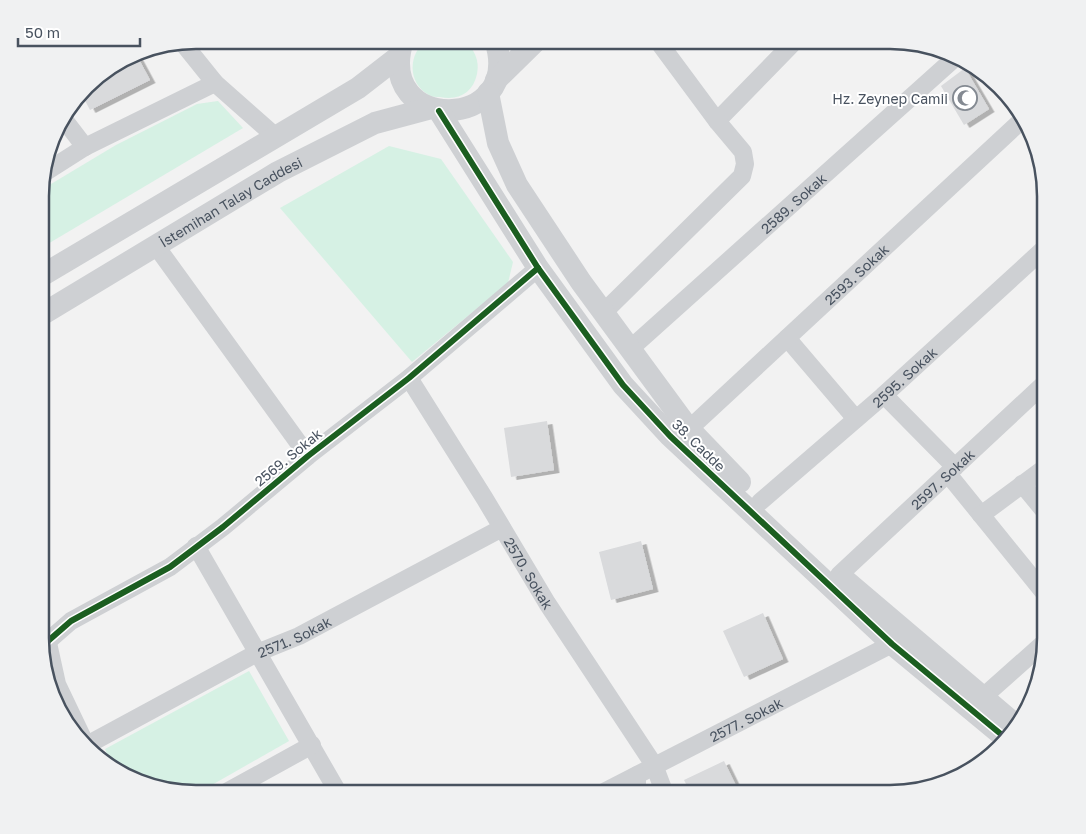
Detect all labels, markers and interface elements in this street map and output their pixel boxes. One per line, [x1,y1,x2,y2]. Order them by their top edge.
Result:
scale bar [18,15,140,47]
text: 50 m [25,23,60,41]
mosque icon: Hz. Zeynep Camii [952,85,978,111]
place label: Hz. Zeynep Camii [832,90,948,107]
street label: İstemihan Talay Caddesi [156,153,305,250]
street label: 2589. Sokak [757,169,829,237]
street label: 2593. Sokak [820,240,892,308]
street label: 2595. Sokak [868,343,940,410]
street label: 38. Cadde [669,416,729,474]
street label: 2569. Sokak [251,425,325,489]
street label: 2597. Sokak [907,445,978,513]
street label: 2570. Sokak [501,534,557,612]
street label: 2571. Sokak [255,612,334,660]
street label: 2577. Sokak [707,693,785,745]

